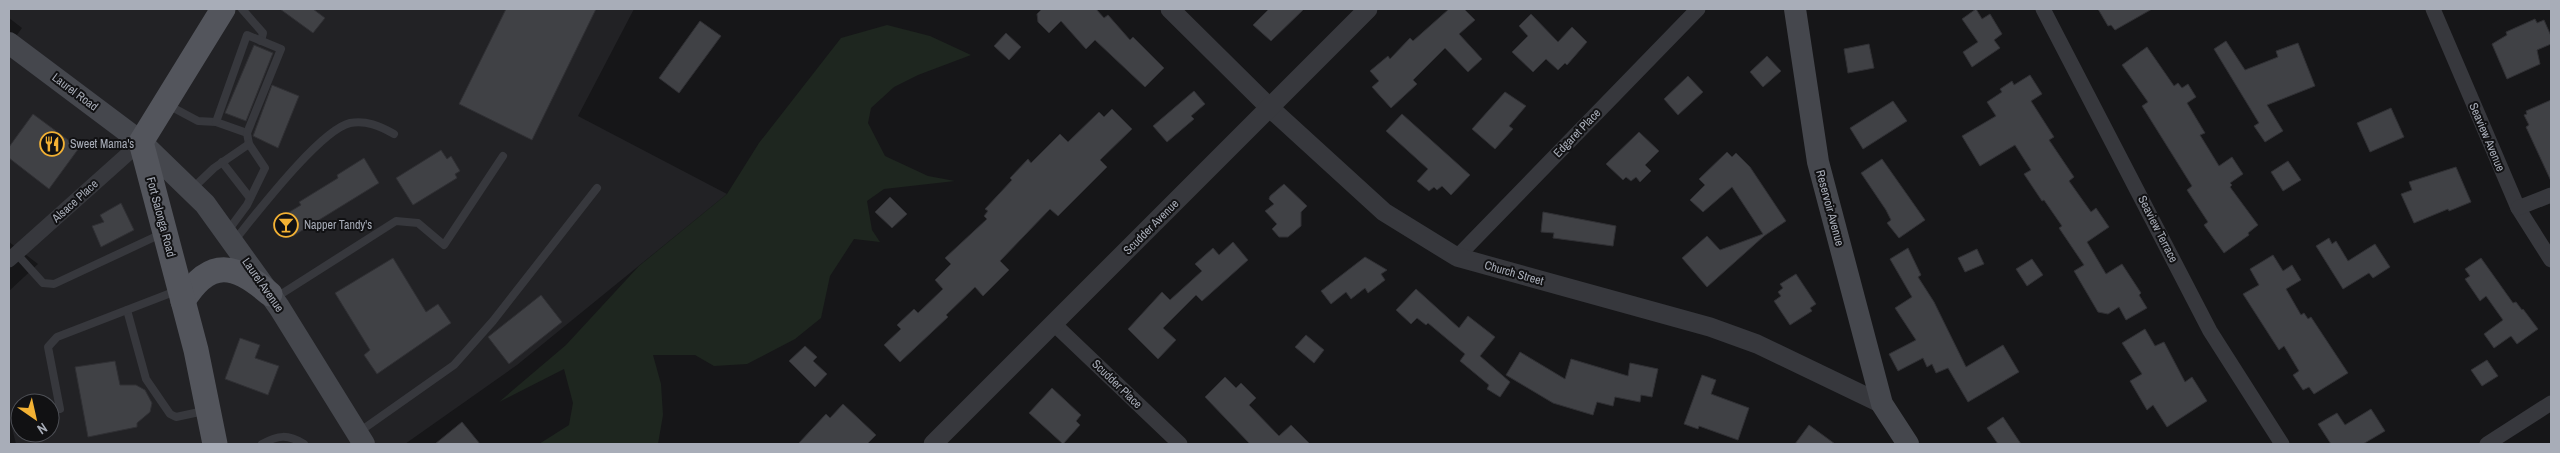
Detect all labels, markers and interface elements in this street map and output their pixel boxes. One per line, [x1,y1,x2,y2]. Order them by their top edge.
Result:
street label: Laurel Road [49,69,101,115]
street label: Seaview Avenue [2465,100,2509,174]
street label: Edgaret Place [1550,105,1604,161]
restaurant icon: Sweet Mama's [39,131,65,157]
place label: Sweet Mama's [70,136,134,152]
street label: Reservoir Avenue [1812,168,1848,248]
street label: Fort Salonga Road [143,175,179,259]
street label: Alsace Place [48,176,101,227]
street label: Seaview Terrace [2134,193,2182,265]
street label: Scudder Avenue [1120,196,1182,258]
bar icon: Napper Tandy's [273,212,299,238]
place label: Napper Tandy's [304,217,372,233]
street label: Laurel Avenue [238,255,288,315]
street label: Church Street [1483,257,1546,289]
street label: Scudder Place [1088,356,1146,412]
north arrow [10,393,60,443]
text: N [34,419,51,439]

